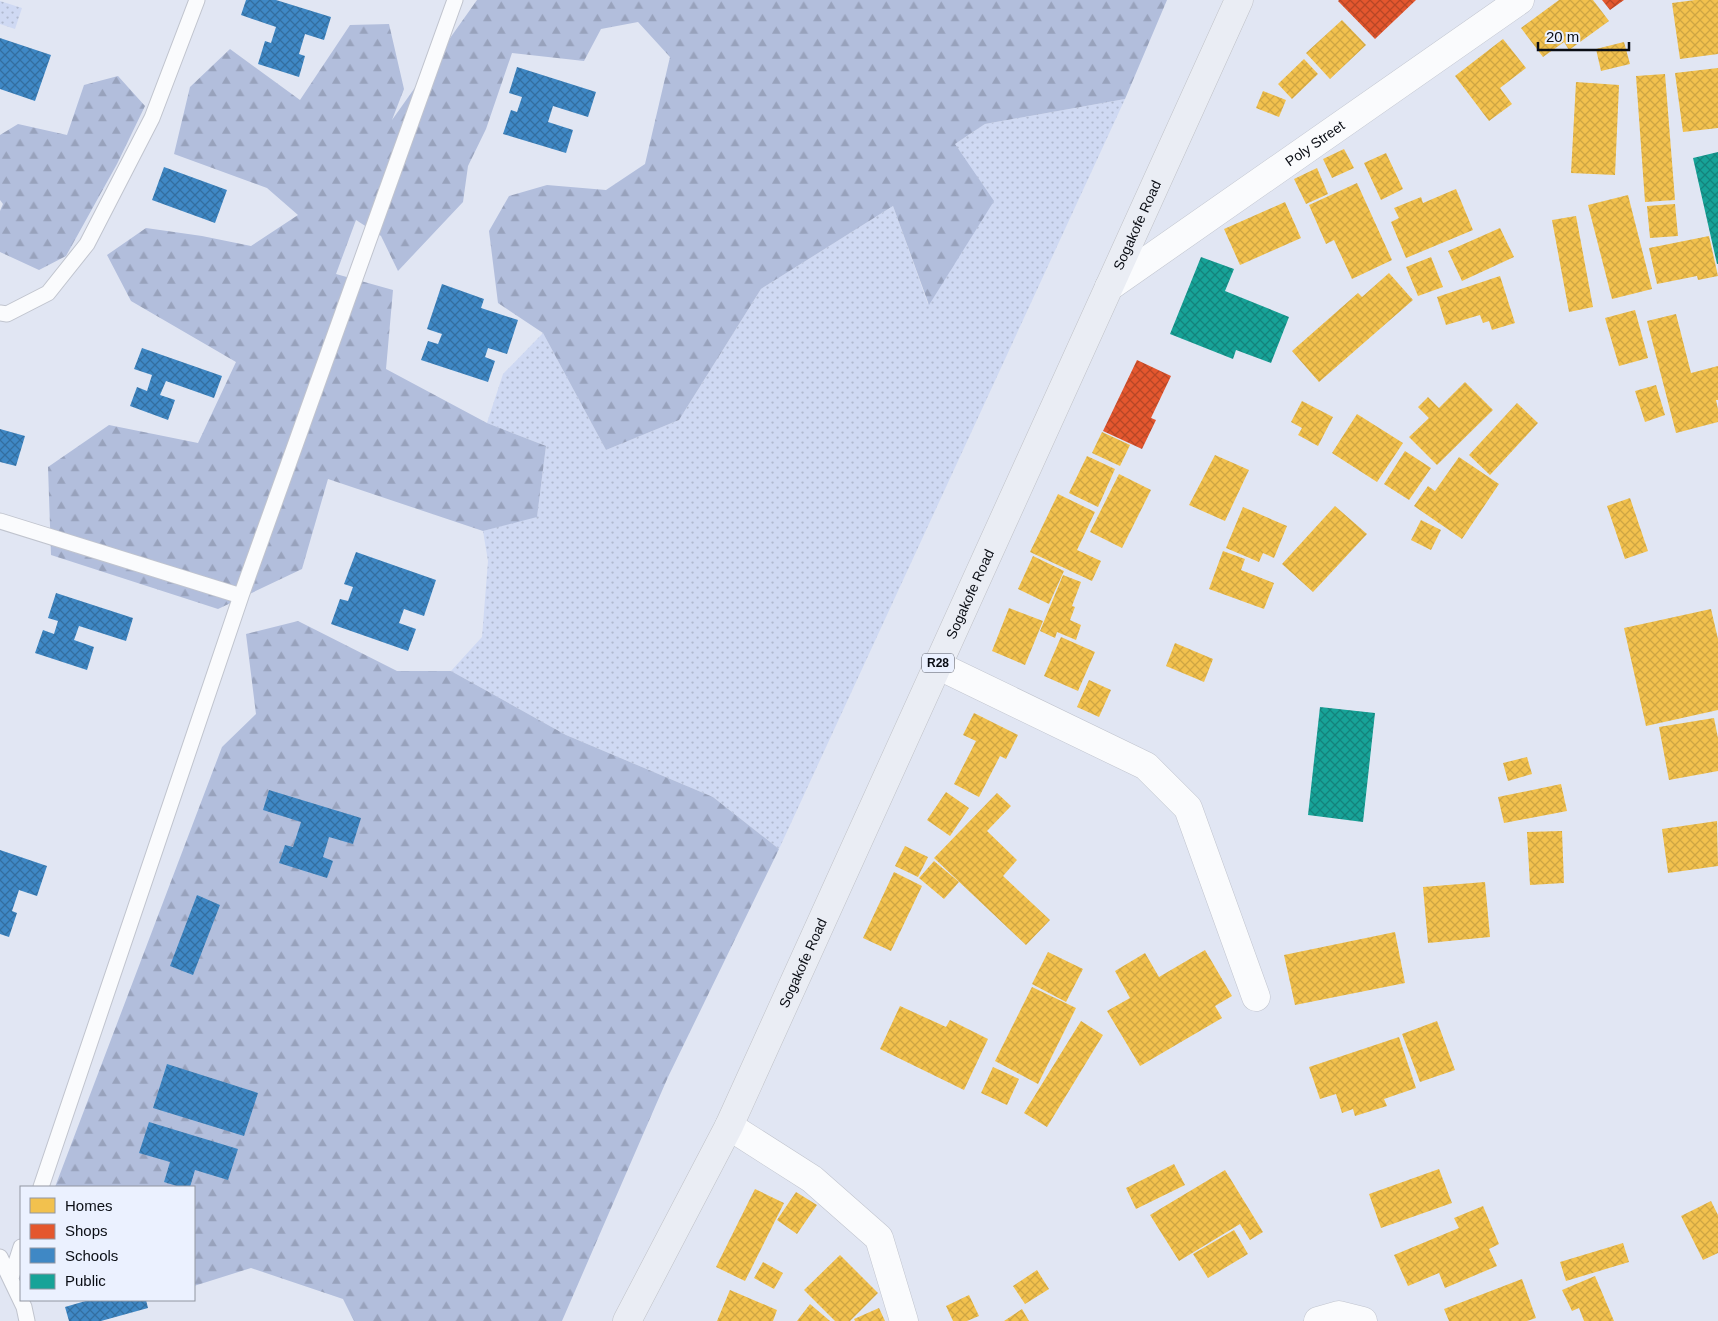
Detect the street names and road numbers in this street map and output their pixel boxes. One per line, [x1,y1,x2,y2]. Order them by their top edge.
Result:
street label: Poly Street [1282,117,1348,169]
street label: Sogakofe Road [1110,178,1164,272]
street label: Sogakofe Road [943,547,997,641]
road number: R28 [922,654,954,672]
street label: Sogakofe Road [776,916,830,1010]

